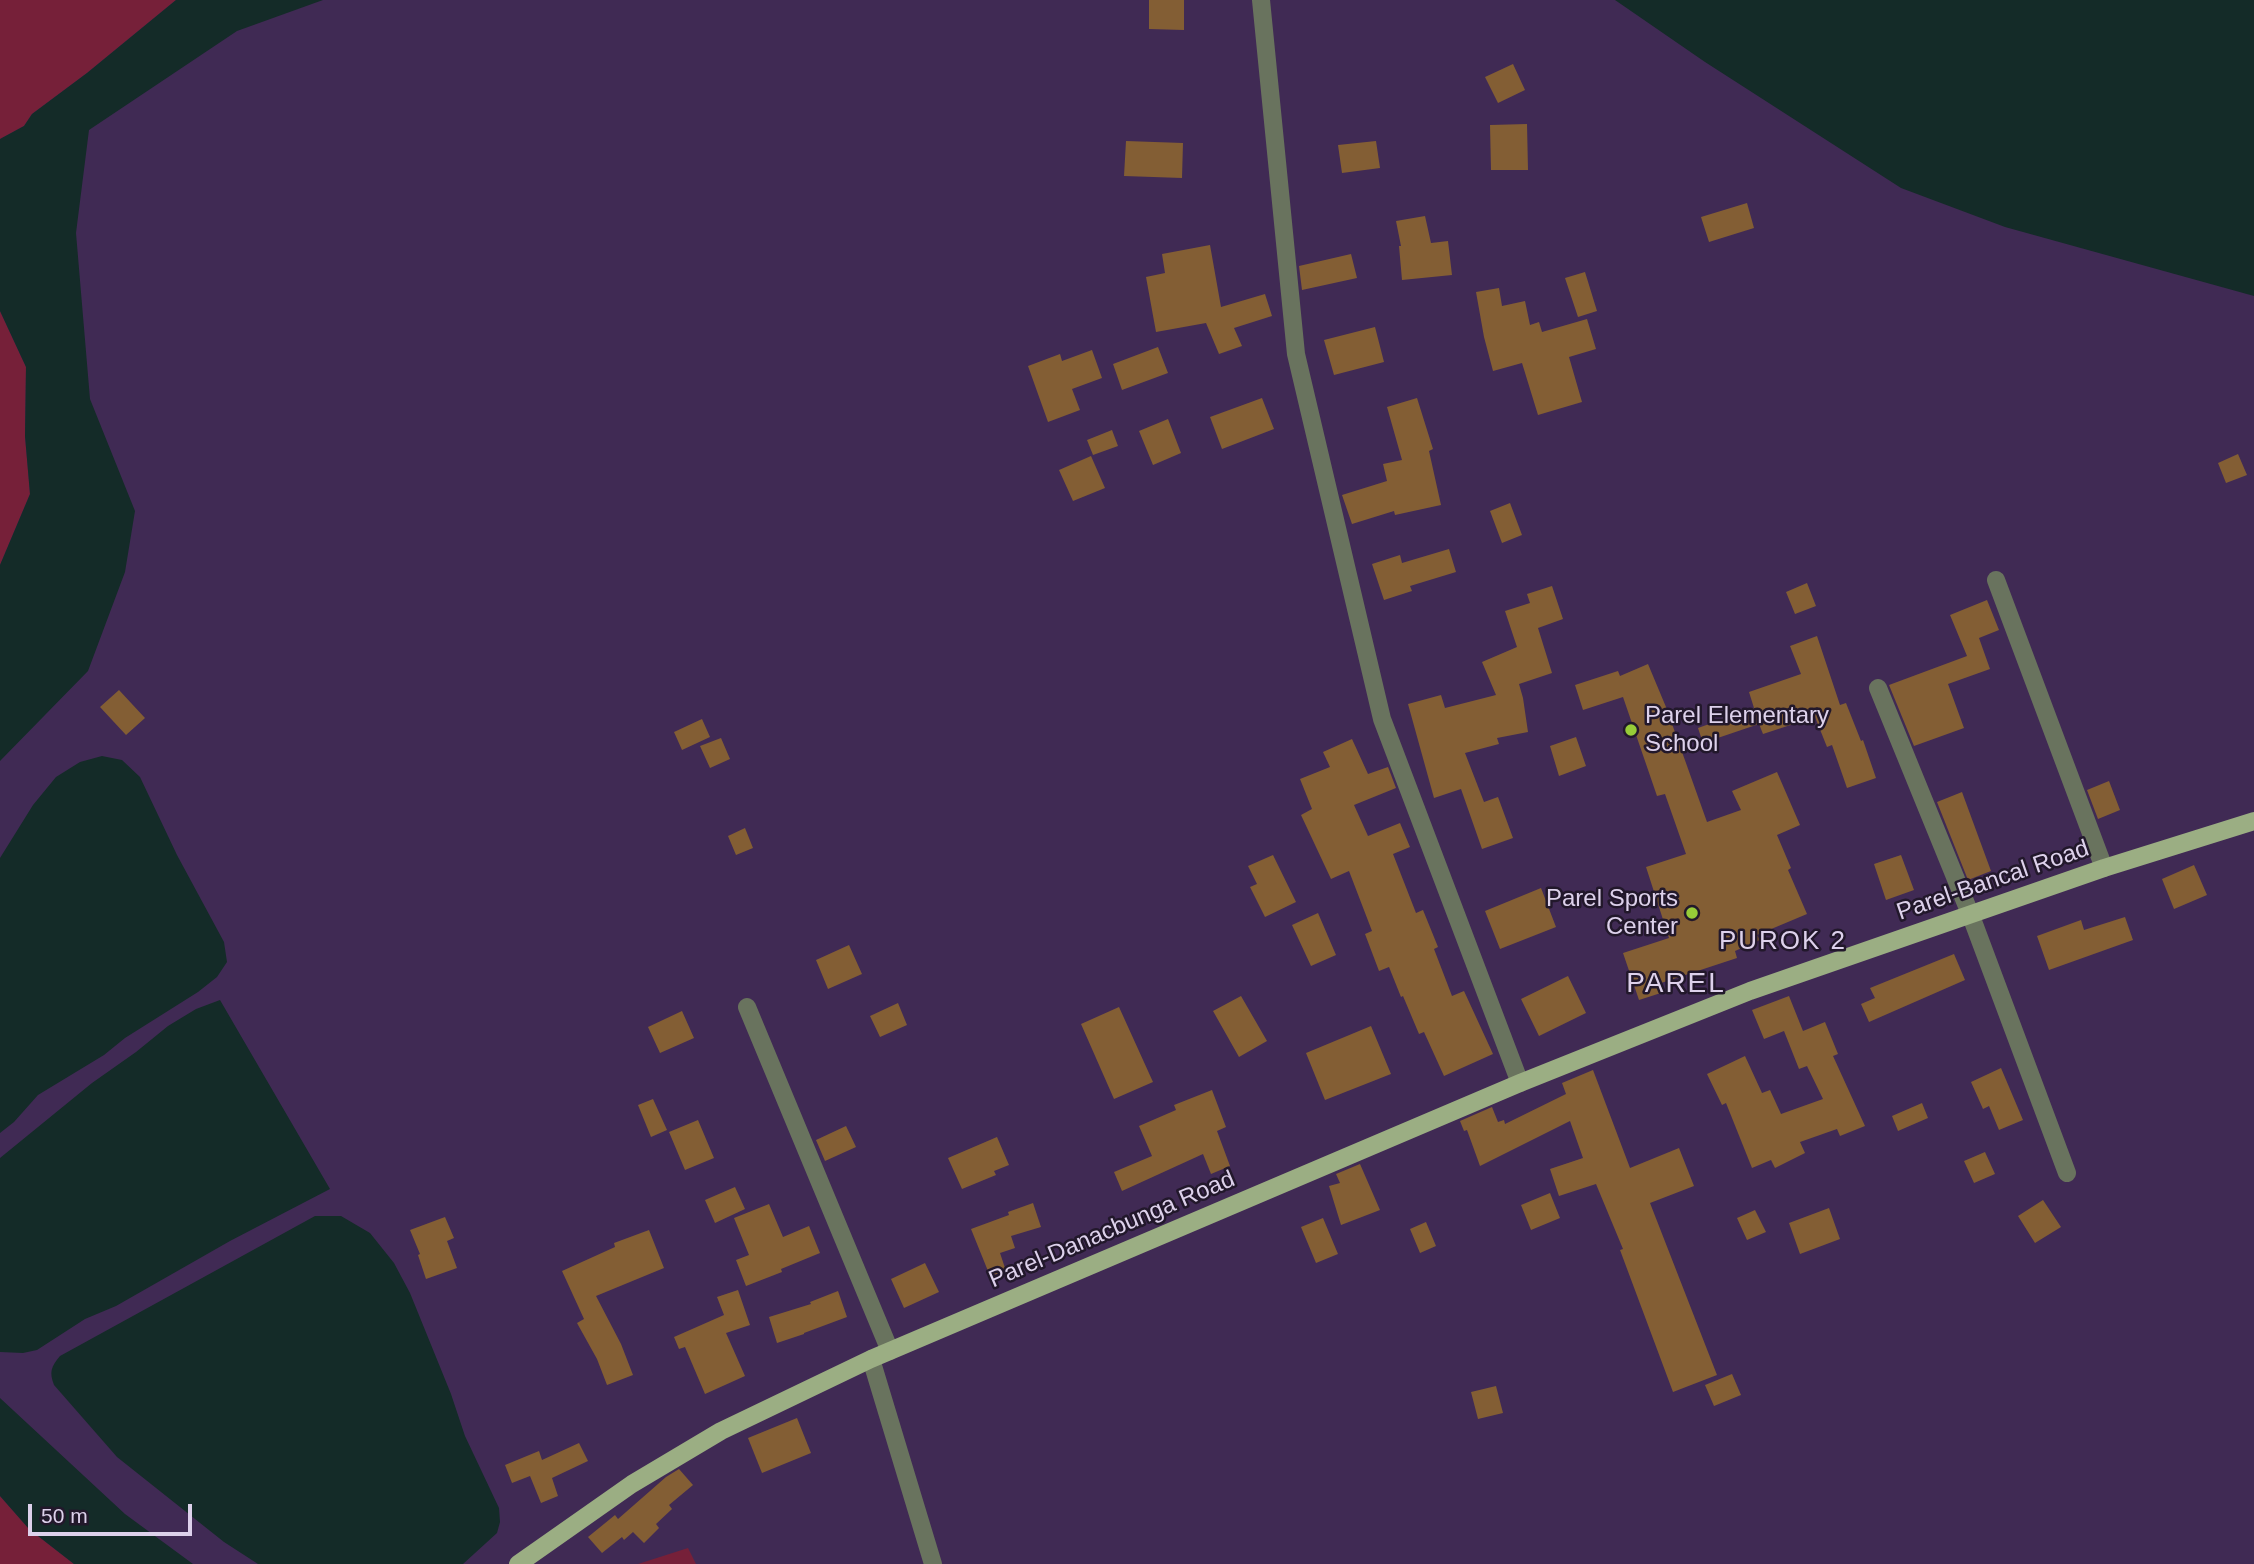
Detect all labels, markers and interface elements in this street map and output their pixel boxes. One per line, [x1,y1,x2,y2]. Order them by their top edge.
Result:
place label: Parel Elementary School [1645,702,1829,758]
marker: Parel Elementary School [1623,722,1639,738]
street label: Parel-Bancal Road [1893,835,2093,927]
place label: Parel Sports Center [1546,885,1678,941]
marker: Parel Sports Center [1684,905,1700,921]
district label: PUROK 2 [1720,926,1846,958]
district label: PAREL [1627,967,1725,1001]
street label: Parel-Danacbunga Road [985,1165,1239,1295]
scale bar [32,1490,196,1534]
text: 50 m [41,1504,88,1527]

